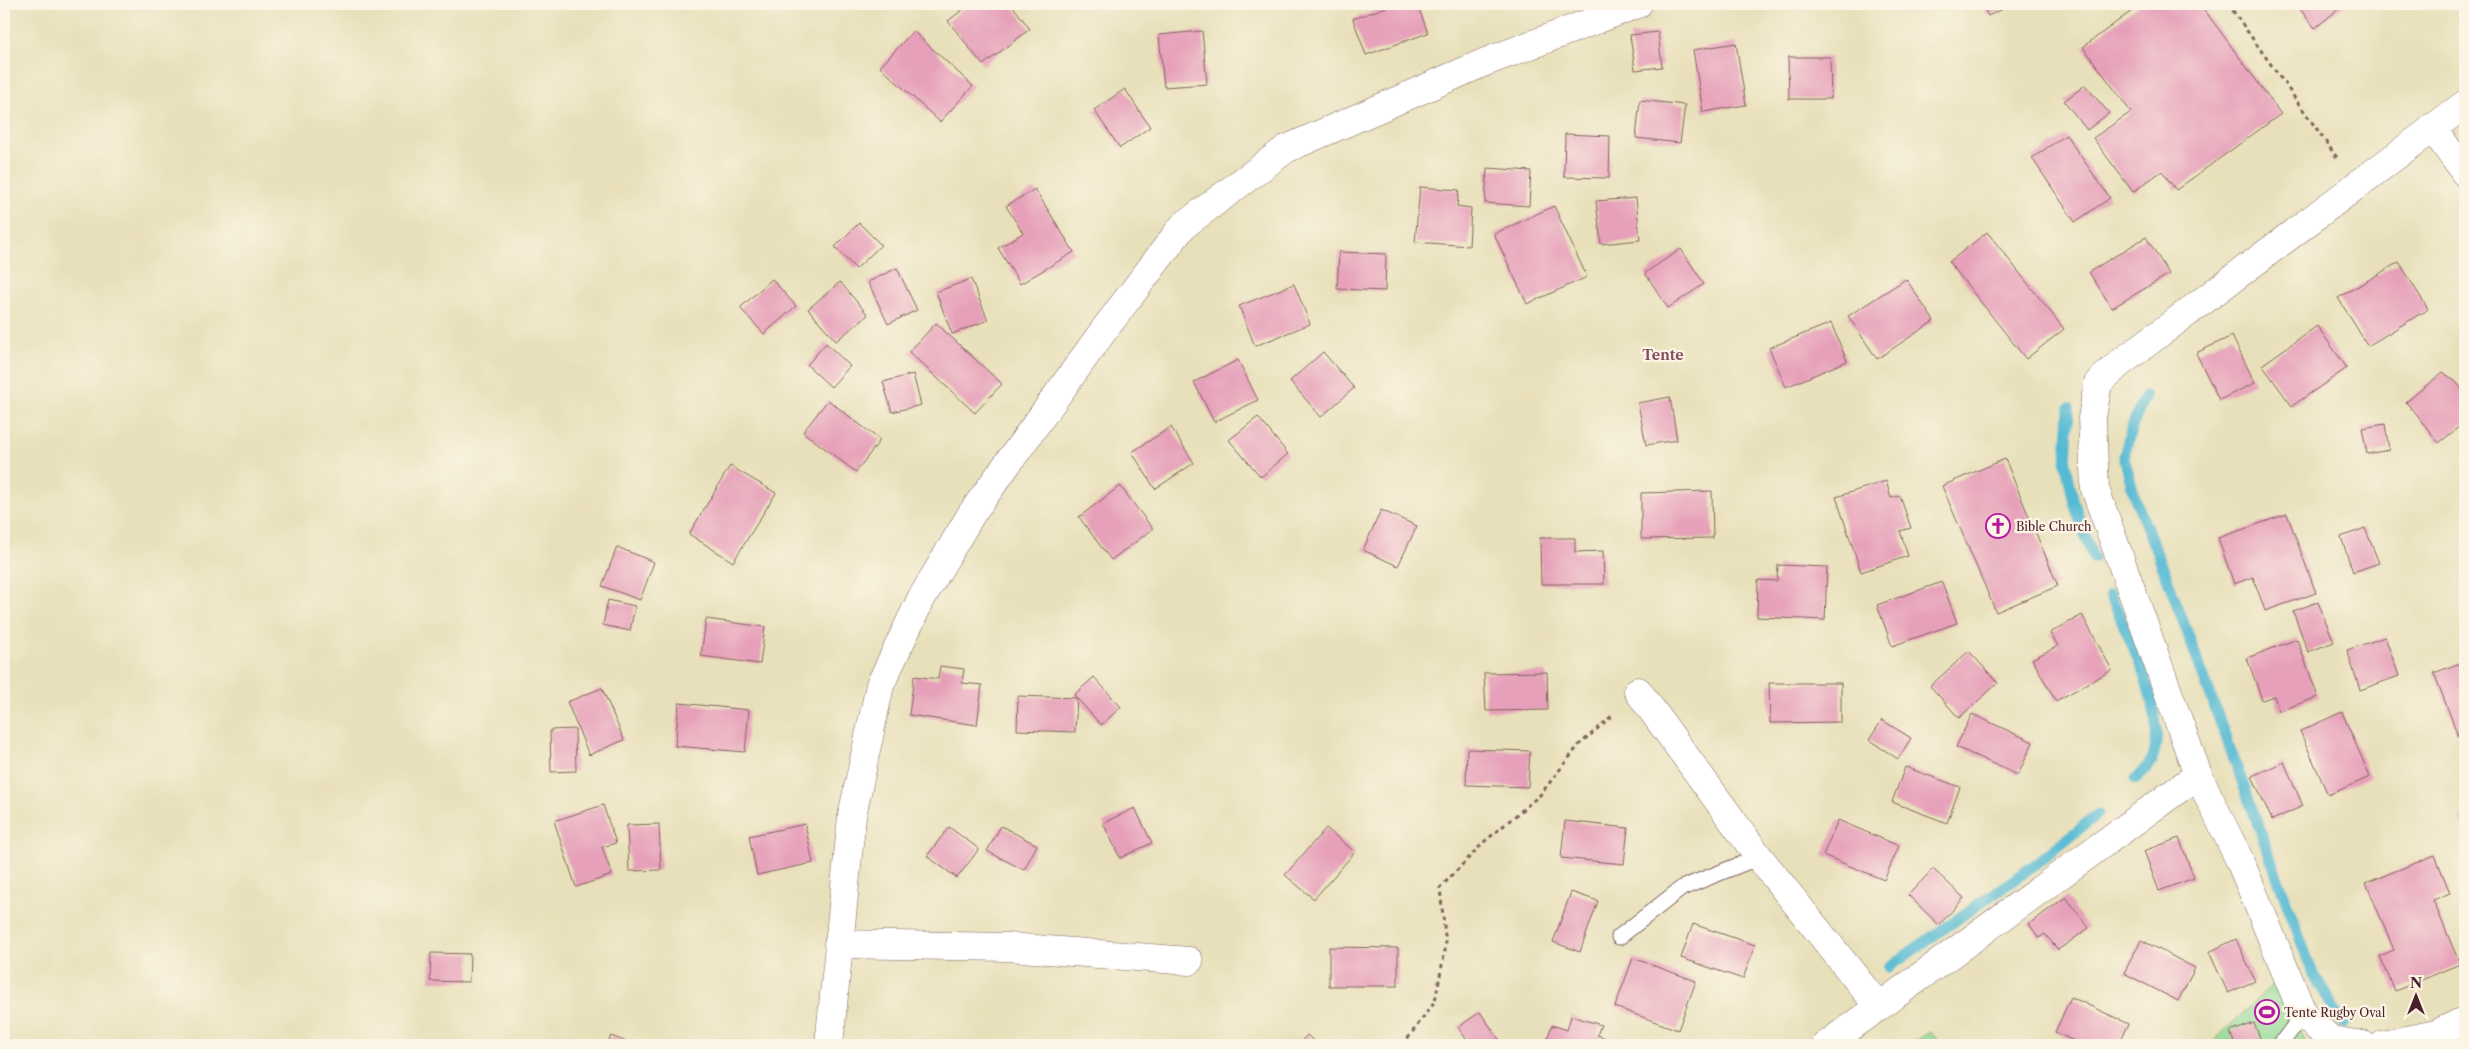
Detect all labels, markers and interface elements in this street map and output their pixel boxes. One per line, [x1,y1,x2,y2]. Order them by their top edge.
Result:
district label: Tente [1642,346,1684,364]
church icon: Bible Church [1985,513,2011,539]
place label: Bible Church [2016,519,2092,534]
north arrow [2392,972,2442,1022]
text: N [2410,974,2422,992]
sports icon: Tente Rugby Oval [2254,999,2280,1025]
place label: Tente Rugby Oval [2284,1005,2386,1020]

